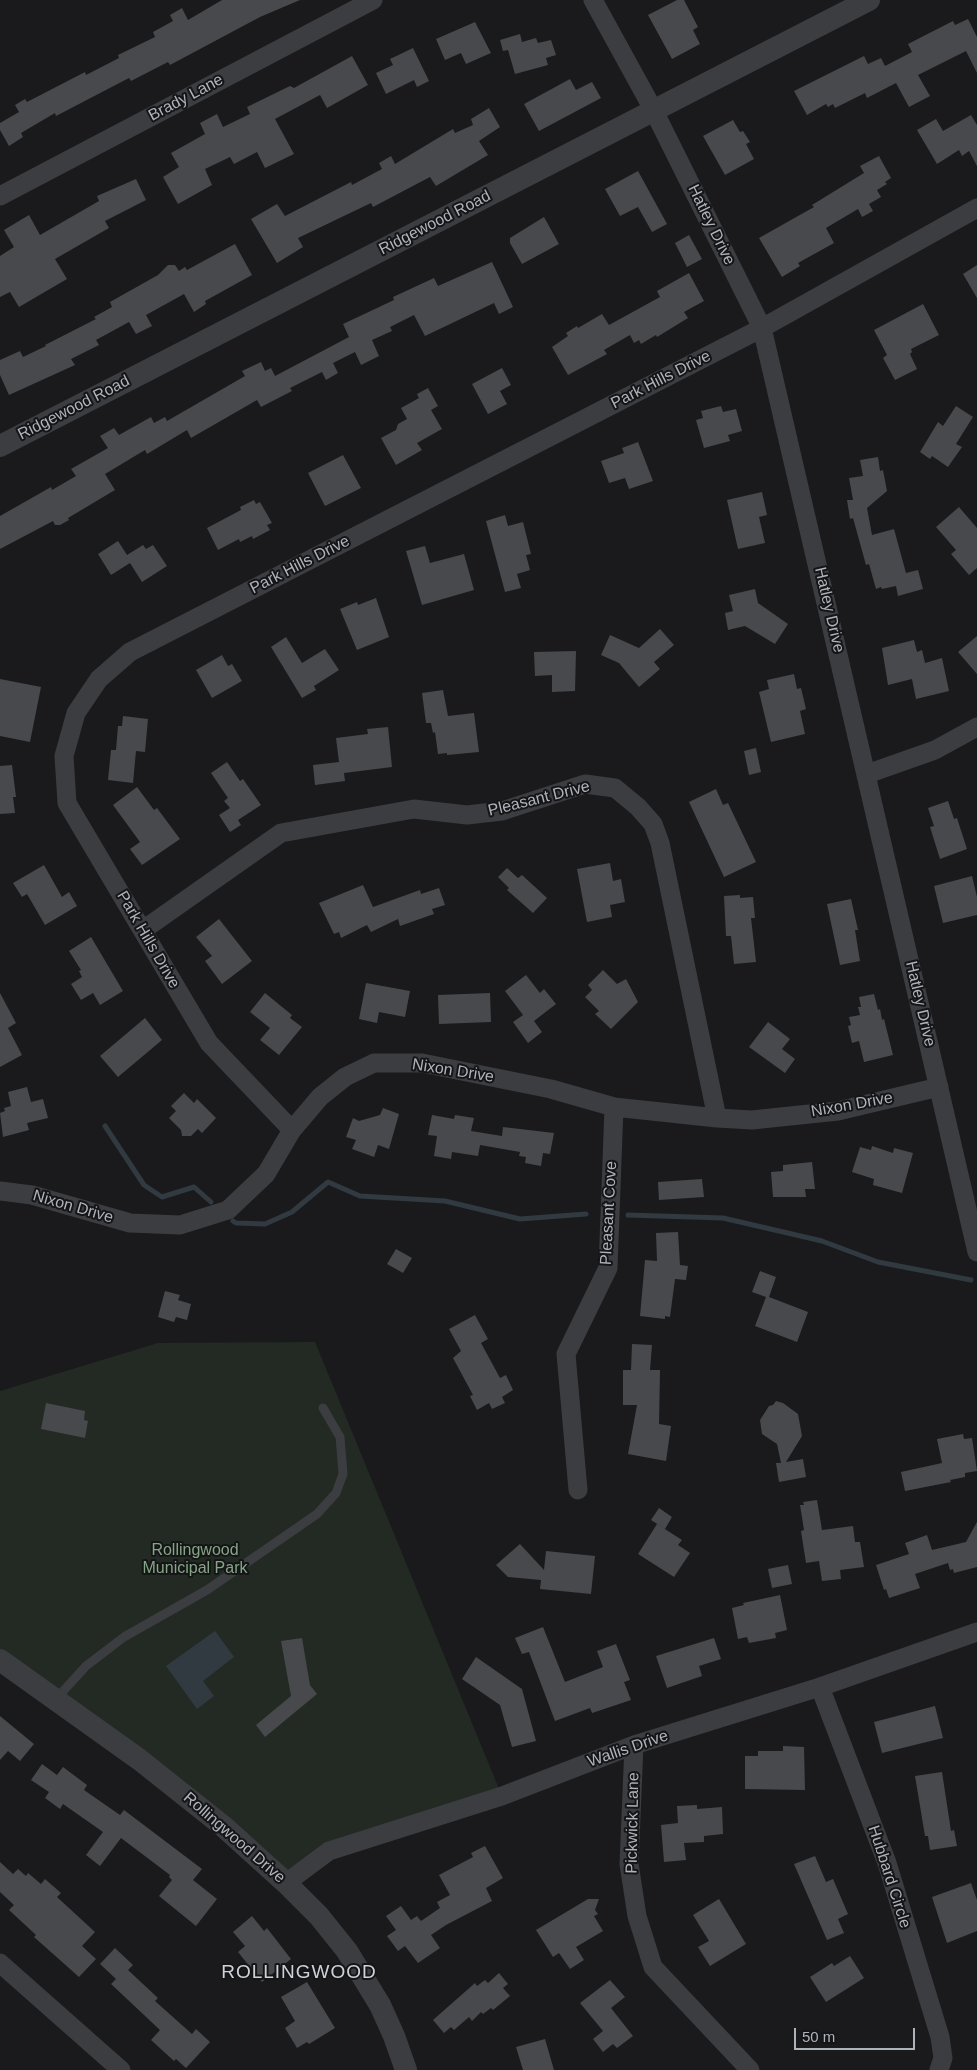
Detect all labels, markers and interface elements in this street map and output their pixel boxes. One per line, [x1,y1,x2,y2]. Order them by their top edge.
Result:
street label: Brady Lane [145,70,227,126]
street label: Hatley Drive [683,182,739,268]
street label: Ridgewood Road [376,187,494,259]
street label: Park Hills Drive [608,347,714,413]
street label: Ridgewood Road [15,372,133,444]
street label: Park Hills Drive [247,532,353,598]
street label: Hatley Drive [810,565,848,655]
street label: Pleasant Drive [486,777,592,821]
street label: Park Hills Drive [112,888,184,992]
street label: Hatley Drive [901,959,939,1049]
street label: Nixon Drive [411,1055,495,1087]
street label: Nixon Drive [810,1088,894,1122]
street label: Pleasant Cove [597,1161,621,1265]
street label: Nixon Drive [31,1186,115,1228]
park label: Rollingwood Municipal Park [143,1541,247,1579]
street label: Wallis Drive [585,1726,671,1772]
street label: Pickwick Lane [623,1772,643,1874]
street label: Rollingwood Drive [179,1788,289,1888]
street label: Hubbard Circle [863,1823,915,1931]
district label: ROLLINGWOOD [220,1962,378,1984]
scale bar [797,2018,918,2050]
text: 50 m [802,2028,835,2045]

